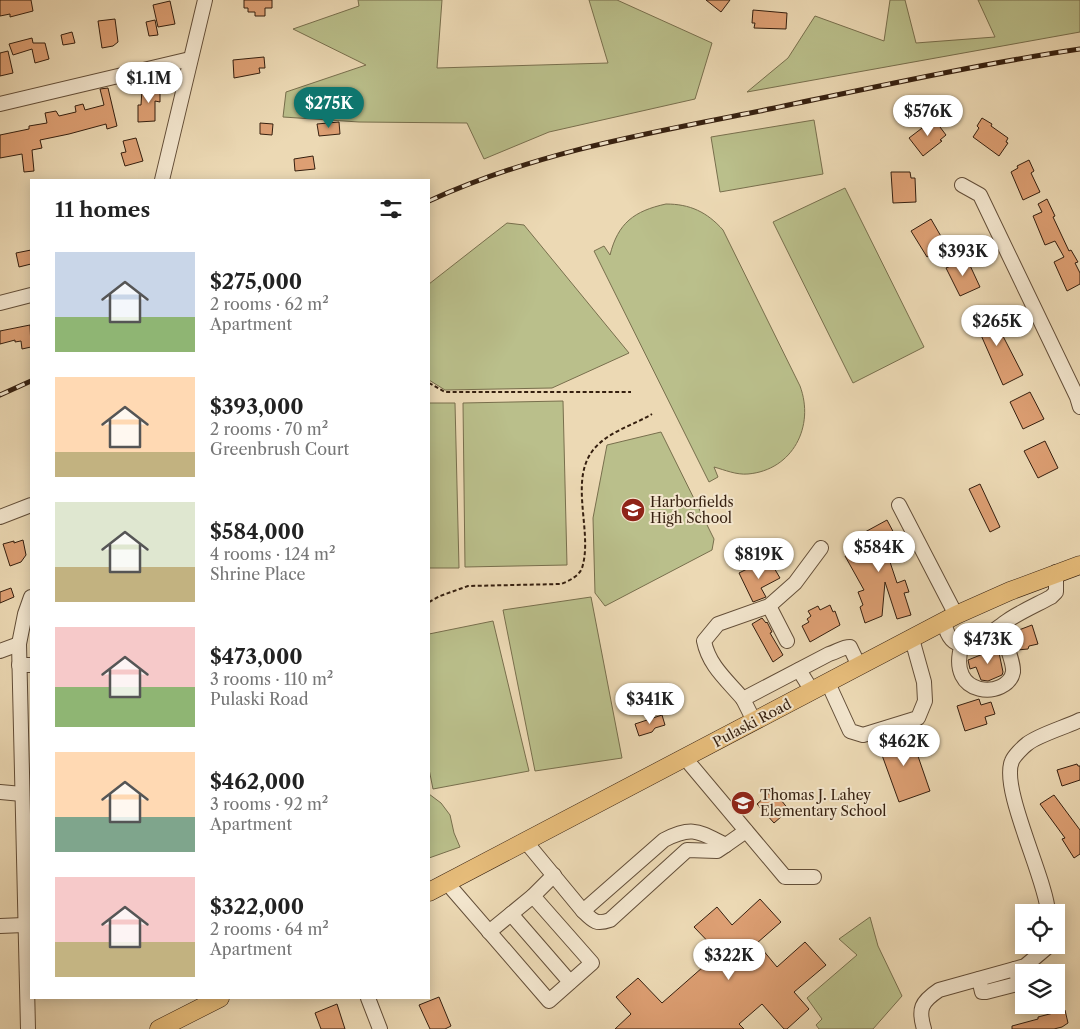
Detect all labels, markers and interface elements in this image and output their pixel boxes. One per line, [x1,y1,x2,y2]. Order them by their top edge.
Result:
pin: $1.1M [114,62,184,104]
text: $1.1M [127,68,171,88]
pin: $275K [294,86,364,129]
text: $275K [305,93,353,113]
pin: $576K [893,94,963,137]
text: $576K [904,101,952,121]
icon: filters [377,195,405,223]
text: 11 homes [55,197,150,222]
pin: $393K [928,234,998,277]
text: $393K [938,241,988,261]
text: $275,000 [210,269,302,294]
icon: home [95,272,155,332]
text: 2 rooms · 62 m² [210,294,329,314]
pin: $265K [962,304,1032,347]
text: $265K [972,311,1022,331]
text: Apartment [210,314,292,334]
text: $393,000 [210,394,304,419]
icon: home [95,397,155,457]
text: 2 rooms · 70 m² [210,419,328,439]
text: Greenbrush Court [210,439,349,459]
place label: Harborfields High School [650,493,734,527]
school or university icon: Harborfields High School [620,497,646,523]
text: $584,000 [210,519,304,544]
icon: home [95,522,155,582]
pin: $584K [844,530,914,573]
text: $584K [854,537,904,557]
pin: $819K [724,538,794,580]
text: 4 rooms · 124 m² [210,544,335,564]
text: $819K [735,544,783,564]
text: Shrine Place [210,564,306,584]
pin: $473K [953,622,1023,665]
text: $473K [964,629,1012,649]
text: $473,000 [210,644,303,669]
icon: home [95,647,155,707]
text: 3 rooms · 110 m² [210,669,333,689]
pin: $341K [615,682,685,725]
text: Pulaski Road [210,689,309,709]
text: $341K [626,689,674,709]
street label: Pulaski Road [710,695,795,751]
pin: $462K [869,724,939,767]
text: $462K [879,731,929,751]
text: $462,000 [210,769,305,794]
icon: home [95,772,155,832]
place label: Thomas J. Lahey Elementary School [760,786,886,820]
school or university icon: Thomas J. Lahey Elementary School [730,790,756,816]
text: 3 rooms · 92 m² [210,794,328,814]
text: Apartment [210,814,292,834]
text: $322,000 [210,894,304,919]
icon: home [95,897,155,957]
map controls [1015,904,1065,1014]
button: locate [1015,904,1065,954]
text: 2 rooms · 64 m² [210,919,329,939]
pin: $322K [694,938,764,981]
text: Apartment [210,939,292,959]
text: $322K [704,945,754,965]
button: layers [1015,964,1065,1014]

